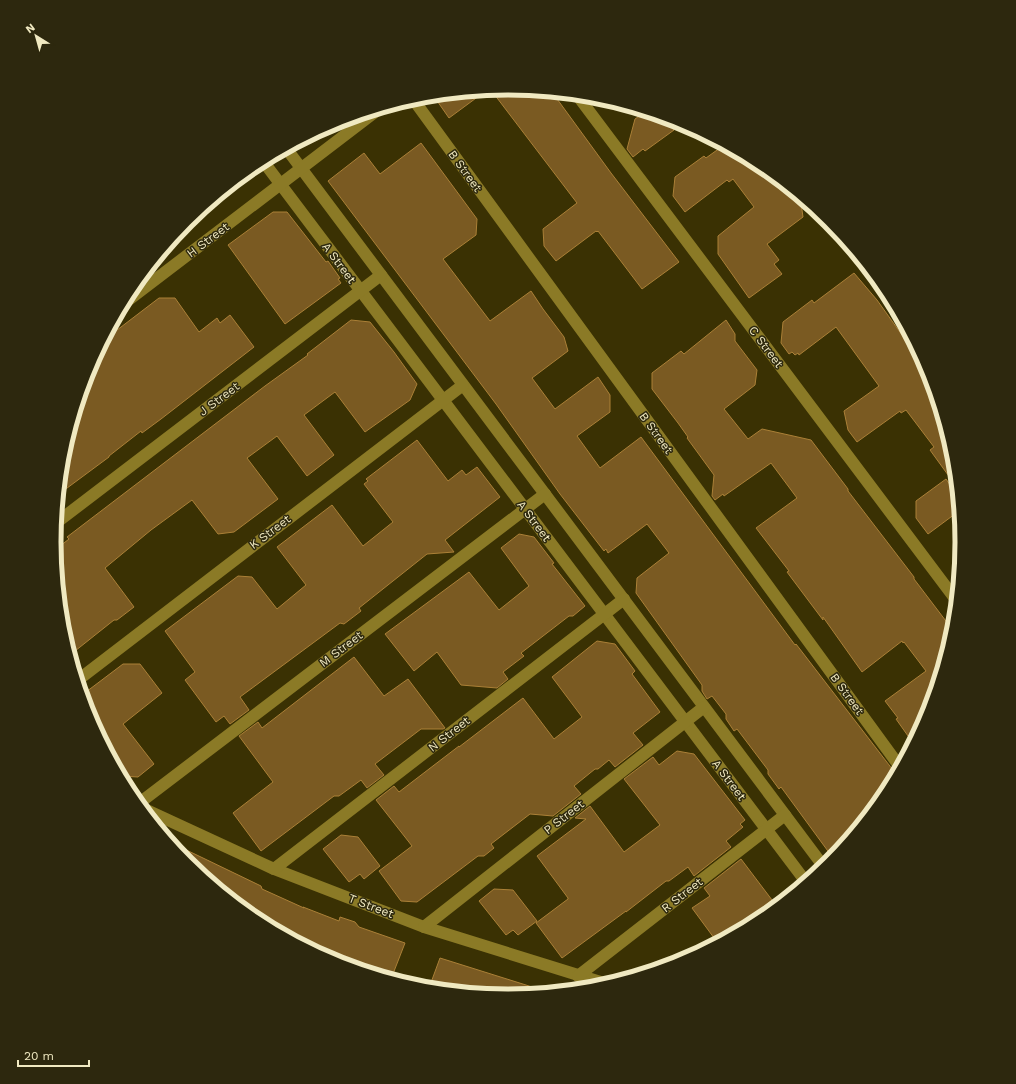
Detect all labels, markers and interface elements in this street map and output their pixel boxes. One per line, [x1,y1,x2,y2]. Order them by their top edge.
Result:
north arrow [16,16,56,56]
text: N [23,21,37,36]
street label: B Street [445,147,485,195]
street label: H Street [184,220,232,260]
street label: A Street [319,240,359,286]
street label: C Street [746,323,786,371]
street label: J Street [196,379,242,419]
street label: B Street [636,409,676,457]
street label: A Street [514,498,554,544]
street label: K Street [247,512,293,552]
street label: M Street [317,628,365,670]
street label: B Street [827,670,867,718]
street label: N Street [425,713,473,755]
street label: A Street [709,757,749,803]
street label: P Street [541,797,587,837]
street label: R Street [659,875,705,915]
street label: T Street [346,891,396,921]
scale bar [18,1042,89,1068]
text: 20 m [24,1049,54,1063]

